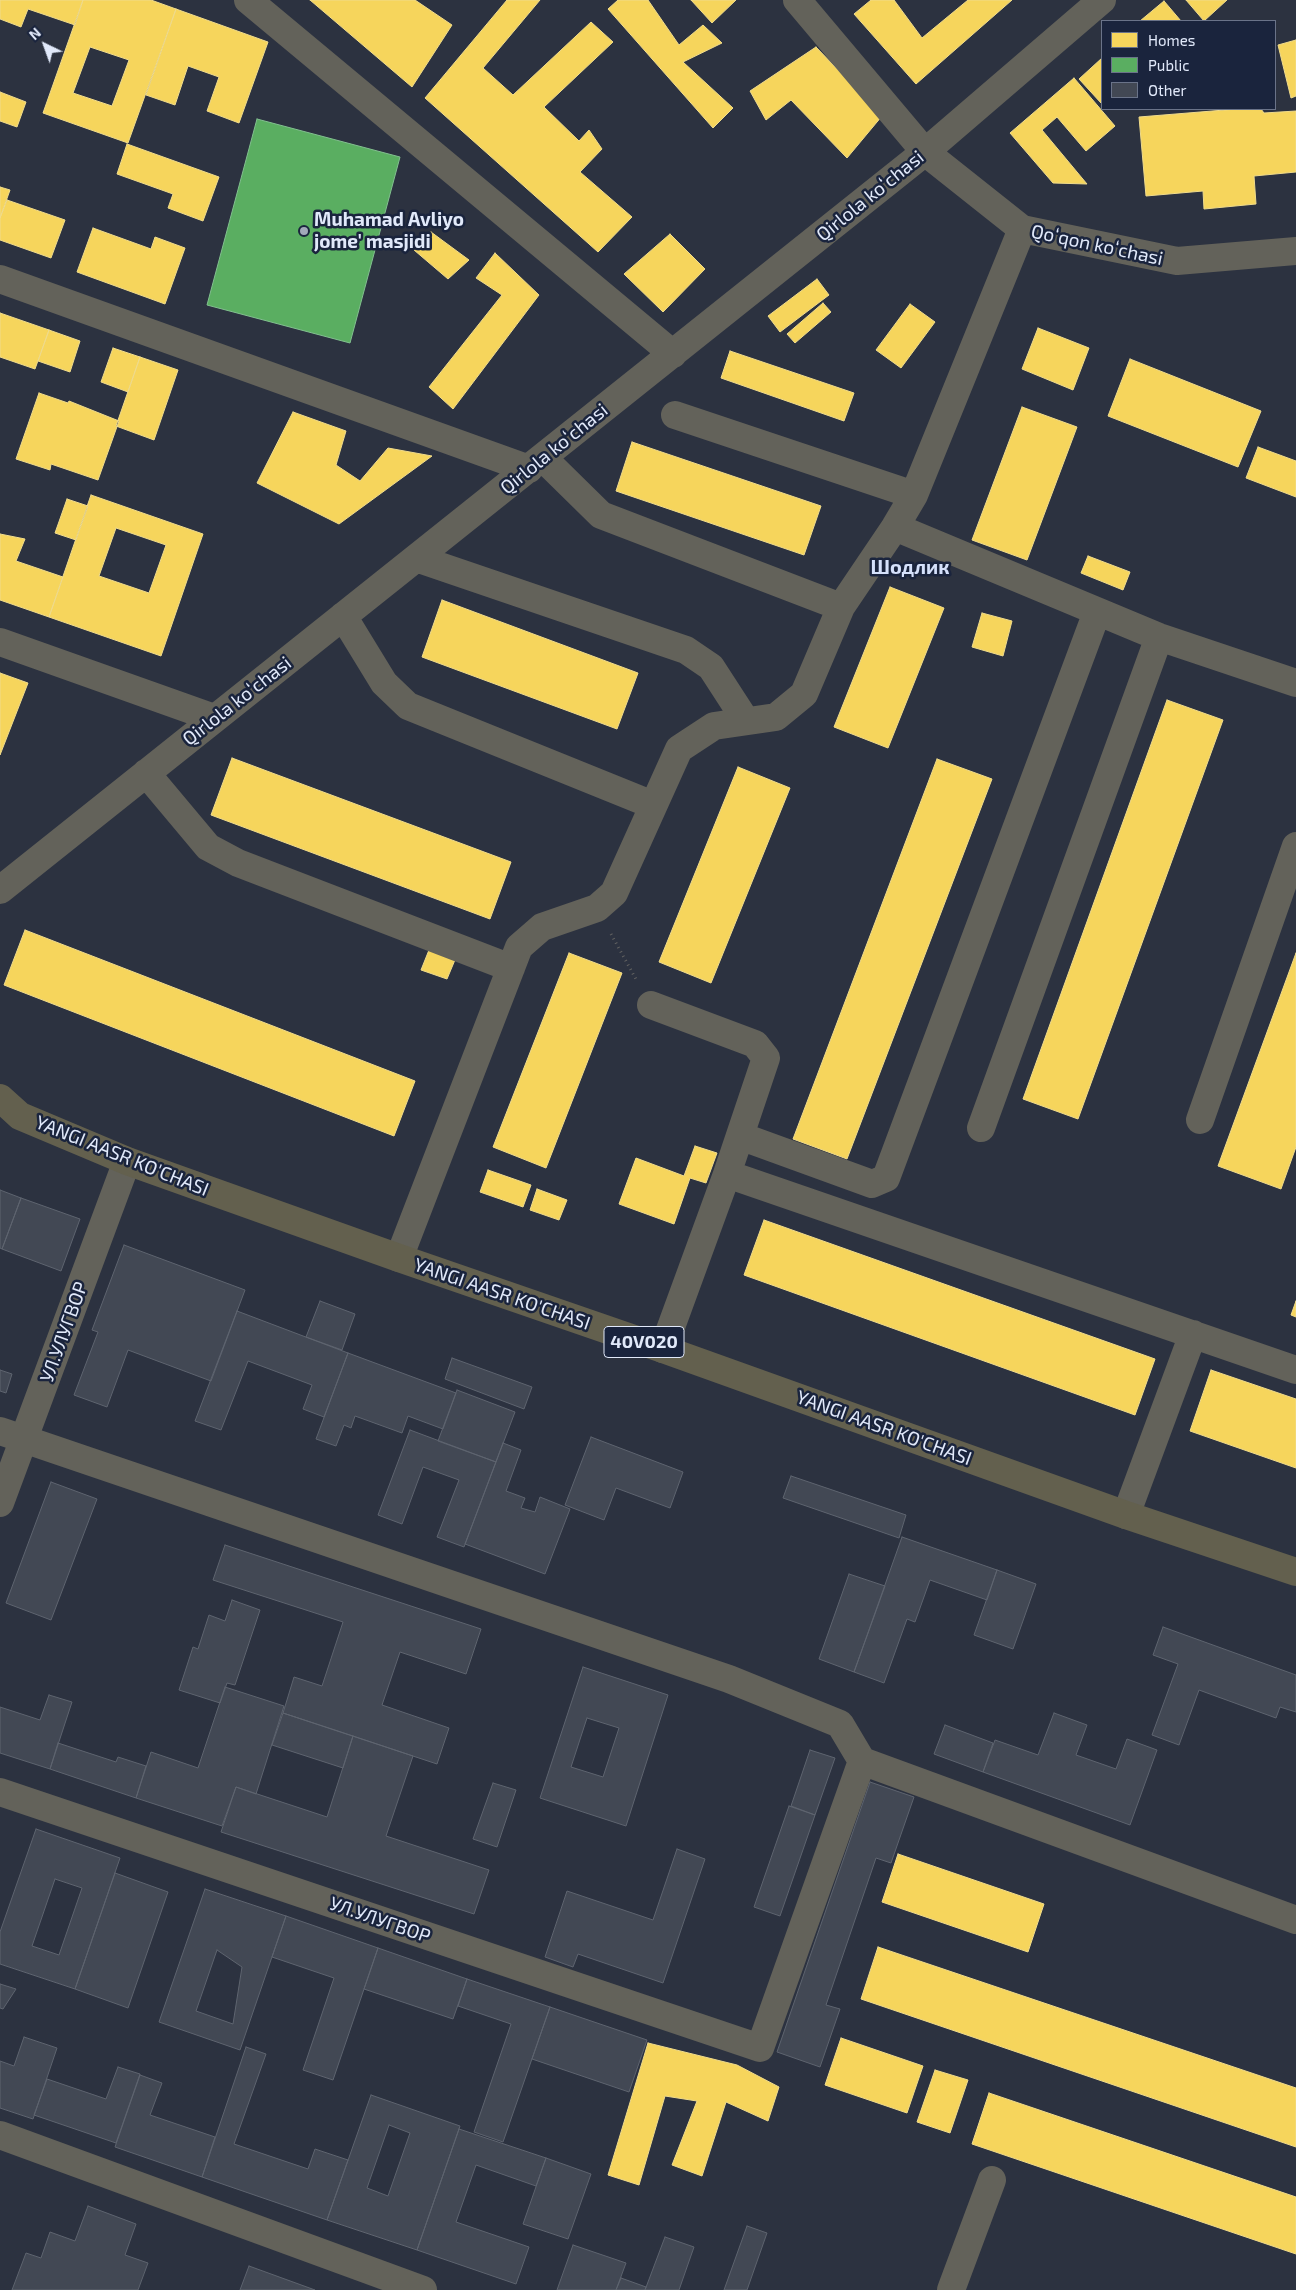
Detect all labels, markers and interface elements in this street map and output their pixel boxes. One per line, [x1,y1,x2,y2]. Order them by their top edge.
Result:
north arrow [20,20,70,70]
legend [1101,20,1276,110]
text: N [25,24,44,43]
text: Homes [1148,31,1195,49]
text: Public [1148,56,1189,74]
text: Other [1148,81,1187,99]
street label: Qirlola koʻchasi [812,146,928,246]
place label: Muhamad Avliyo jome' masjidi [314,209,464,253]
street label: Qoʻqon koʻchasi [1029,220,1165,270]
marker: Muhamad Avliyo jome' masjidi [298,225,310,237]
street label: Qirlola koʻchasi [496,399,612,499]
district label: Шодлик [871,555,949,579]
street label: Qirlola koʻchasi [178,652,296,750]
street label: YANGI AASR KO'CHASI [32,1111,212,1201]
street label: YANGI AASR KO'CHASI [411,1253,593,1335]
street label: УЛ.УЛУГВОР [35,1279,93,1385]
road number: 40V020 [604,1326,684,1358]
street label: YANGI AASR KO'CHASI [793,1386,975,1470]
street label: УЛ.УЛУГВОР [327,1892,433,1948]

